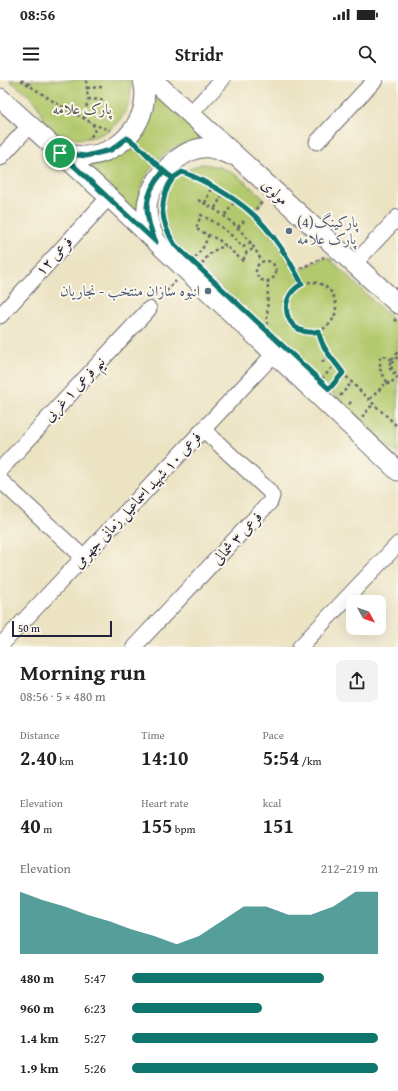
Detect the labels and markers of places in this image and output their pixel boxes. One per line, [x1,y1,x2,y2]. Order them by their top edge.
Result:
pin [43,136,77,170]
place label: پارکینگ(4) پارک علامه [297,211,359,250]
marker: پارکینگ(4) پارک علامه [284,226,294,236]
place label: انبوه سازان منتخب - نجاریان [60,280,200,301]
marker: انبوه سازان منتخب - نجاریان [203,286,213,296]

